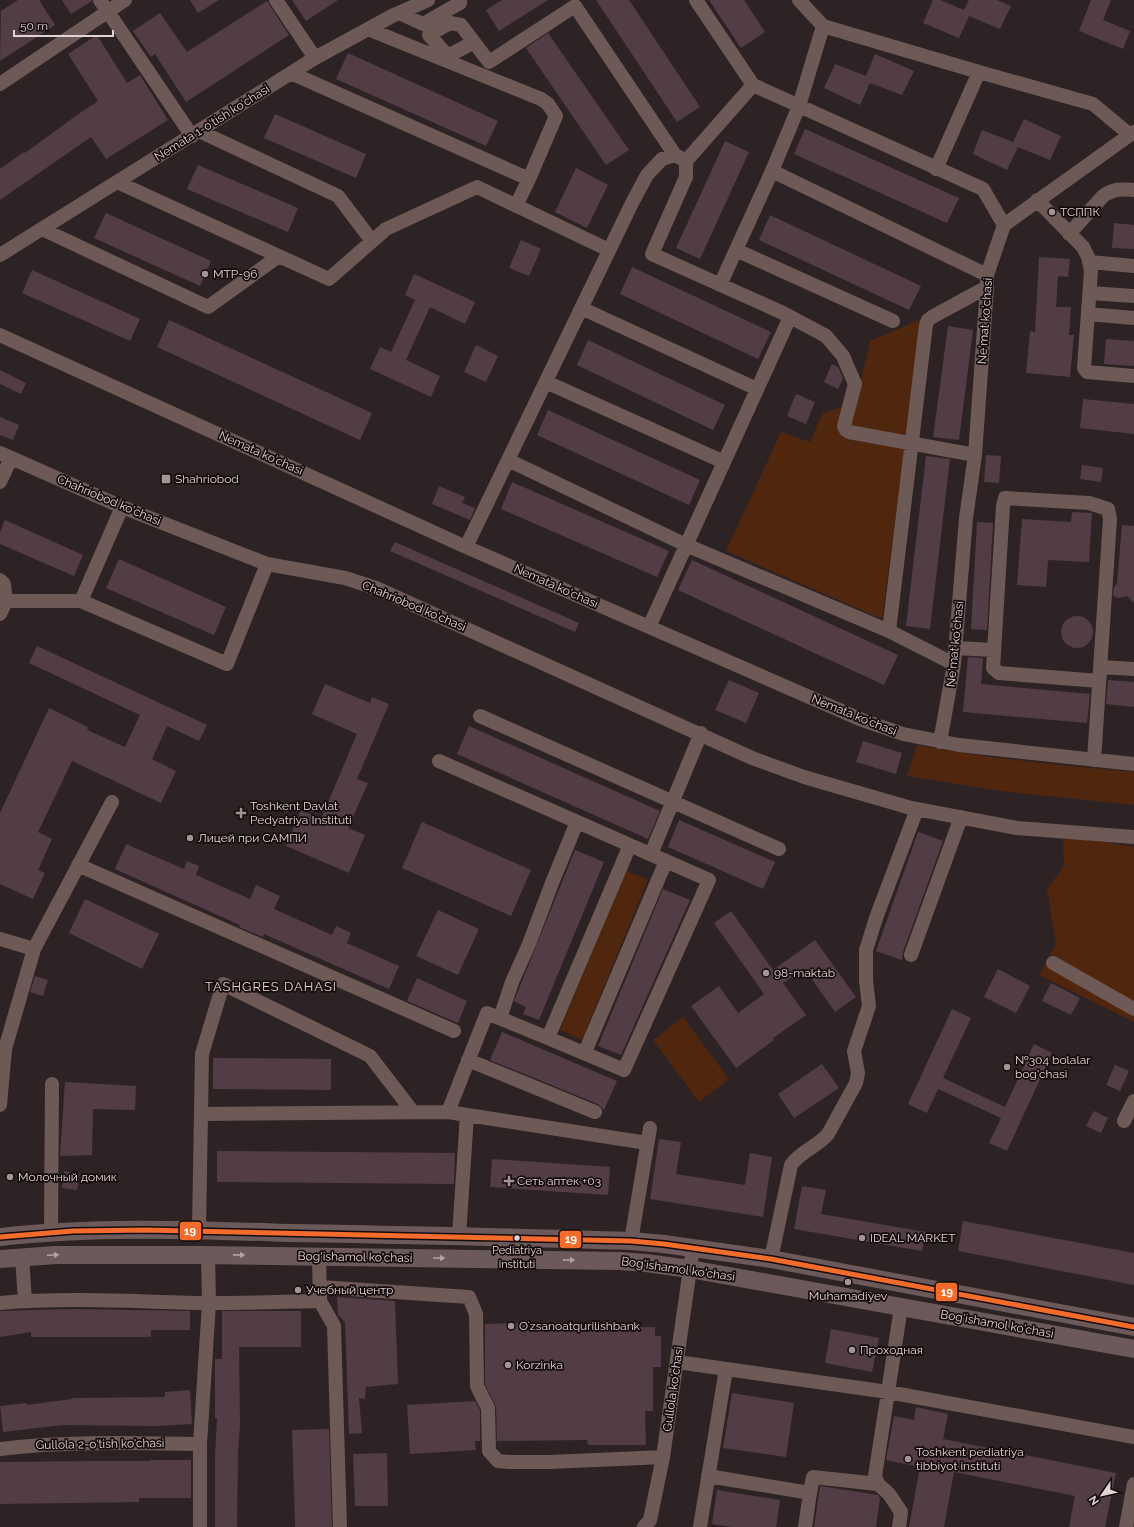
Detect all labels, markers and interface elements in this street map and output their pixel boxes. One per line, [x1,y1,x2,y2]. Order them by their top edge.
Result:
scale bar [14,12,113,38]
text: 50 m [20,19,48,33]
street label: Nemata 1-o'tish ko'chasi [152,82,272,164]
place label: ТСППК [1060,205,1100,219]
marker: ТСППК [1047,207,1057,217]
place label: MTP-96 [213,267,258,281]
marker: MTP-96 [200,269,210,279]
street label: Ne'mat ko'chasi [975,277,995,365]
street label: Nemata ko'chasi [217,428,305,478]
street label: Chahriobod ko'chasi [55,472,163,528]
place label: Shahriobod [175,472,239,486]
marker: Shahriobod [160,473,172,485]
street label: Nemata ko'chasi [512,561,600,611]
street label: Chahriobod ko'chasi [360,578,468,634]
street label: Ne'mat ko'chasi [944,600,966,688]
street label: Nemata ko'chasi [809,691,899,739]
place label: Toshkent Davlat Pedyatriya Instituti [250,799,352,827]
marker: Toshkent Davlat Pedyatriya Instituti [235,807,247,819]
place label: Лицей при САМПИ [198,831,307,845]
marker: Лицей при САМПИ [185,833,195,843]
place label: 98-maktab [774,966,835,980]
marker: 98-maktab [761,968,771,978]
district label: TASHGRES DAHASI [205,979,337,994]
place label: №304 bolalar bog'chasi [1015,1053,1091,1081]
marker: №304 bolalar bog'chasi [1002,1062,1012,1072]
place label: Молочный домик [18,1170,117,1184]
marker: Молочный домик [5,1172,15,1182]
place label: Сеть аптек +03 [517,1174,601,1188]
marker: Сеть аптек +03 [504,1176,514,1186]
line badge: 19 [179,1221,202,1241]
text: 19 [184,1225,196,1238]
line badge: 19 [559,1230,582,1249]
place label: IDEAL MARKET [870,1231,956,1245]
marker: Pediatriya instituti [512,1233,522,1243]
text: 19 [565,1233,577,1246]
marker: IDEAL MARKET [857,1233,867,1243]
place label: Pediatriya instituti [492,1244,542,1271]
street label: Bog'ishamol ko'chasi [298,1249,412,1265]
one-way arrow [47,1252,60,1258]
one-way arrow [233,1252,245,1259]
street label: Bog'ishamol ko'chasi [620,1254,736,1284]
one-way arrow [433,1255,446,1261]
one-way arrow [563,1257,576,1263]
marker: Muhamadiyev [843,1277,853,1287]
line badge: 19 [935,1282,958,1302]
place label: Учебный центр [306,1283,393,1297]
marker: Учебный центр [293,1285,303,1295]
text: 19 [941,1286,953,1299]
place label: Muhamadiyev [809,1289,888,1303]
street label: Bog'ishamol ko'chasi [939,1307,1055,1341]
place label: Oʻzsanoatqurilishbank [519,1319,641,1333]
marker: Oʻzsanoatqurilishbank [506,1321,516,1331]
place label: Проходная [860,1343,923,1357]
marker: Проходная [847,1345,857,1355]
street label: Gullola ko'chasi [660,1346,686,1432]
place label: Korzinka [516,1358,563,1372]
marker: Korzinka [503,1360,513,1370]
street label: Gullola 2-o'tish ko'chasi [35,1436,165,1452]
place label: Toshkent pediatriya tibbiyot instituti [916,1445,1024,1473]
marker: Toshkent pediatriya tibbiyot instituti [903,1454,913,1464]
north arrow [1082,1475,1122,1515]
text: N [1086,1493,1102,1507]

